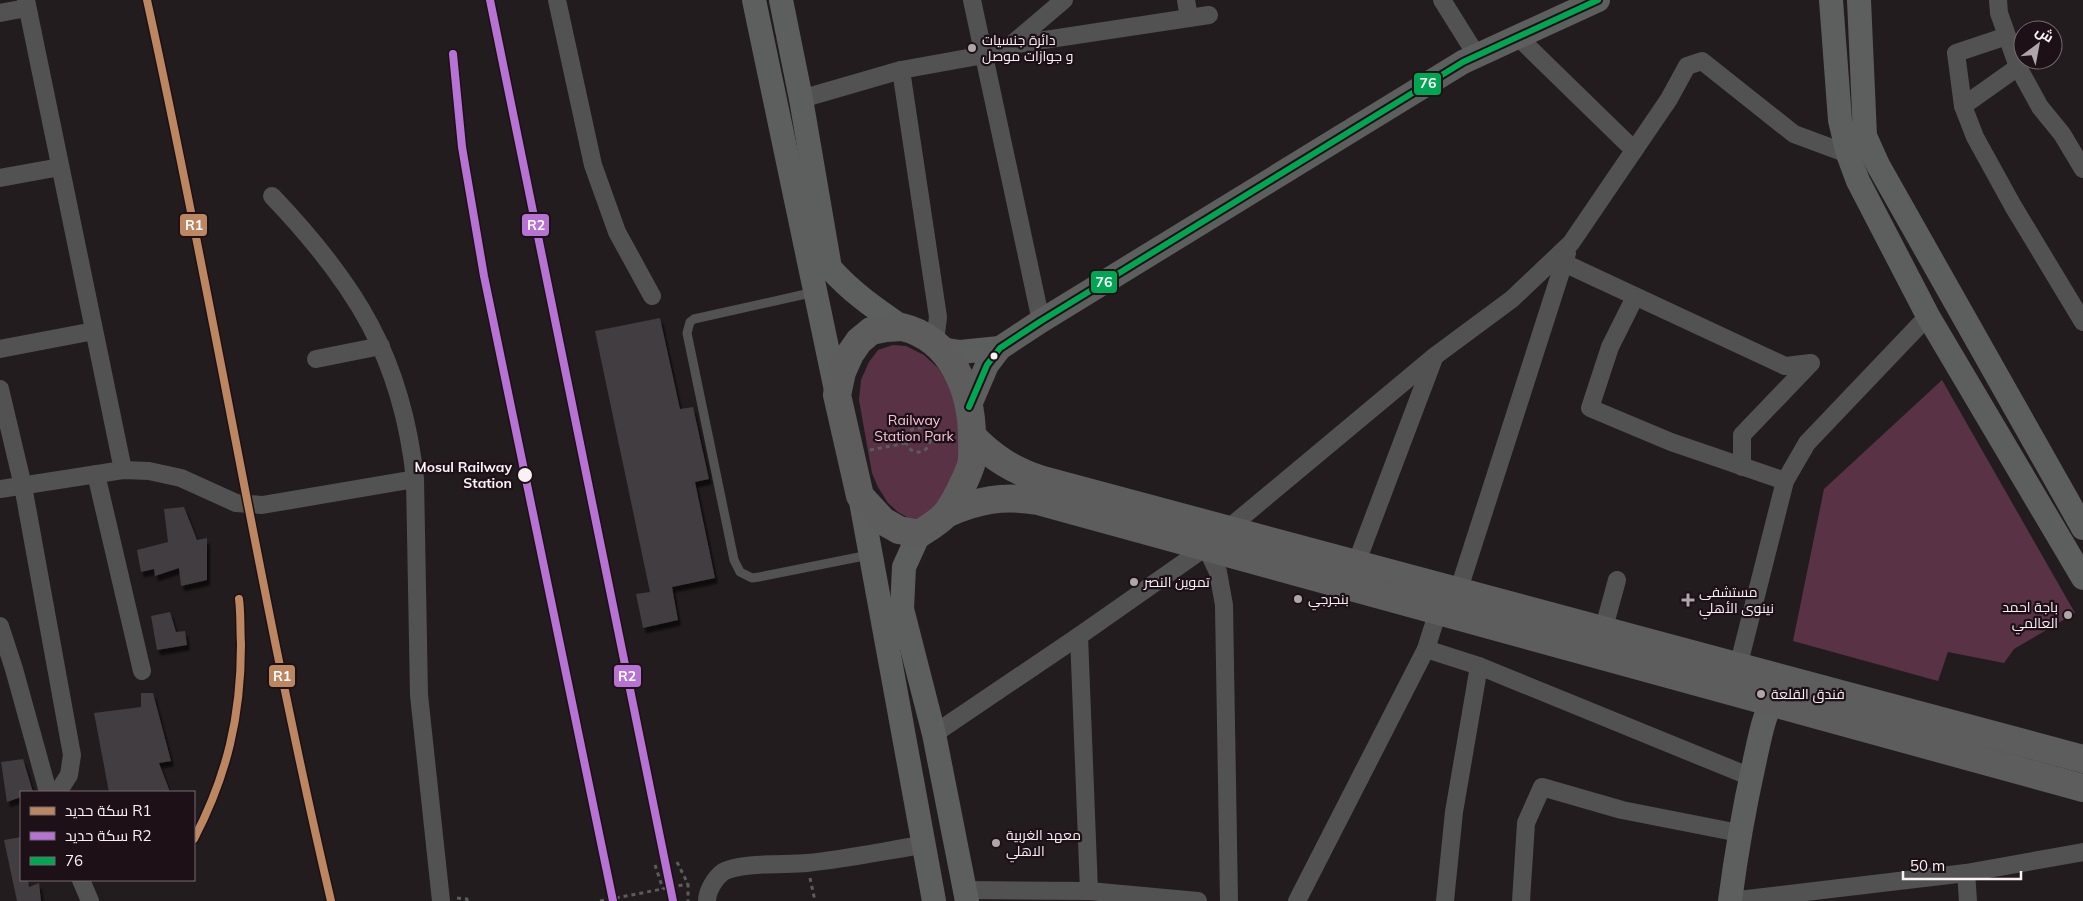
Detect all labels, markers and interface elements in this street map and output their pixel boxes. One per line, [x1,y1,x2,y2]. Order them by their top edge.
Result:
north arrow [2013,20,2063,70]
text: ش [2033,22,2057,46]
place label: دائرة جنسيات و جوازات موصل [982,31,1073,65]
marker: دائرة جنسيات و جوازات موصل [966,42,978,54]
line badge: 76 [1413,72,1442,96]
text: 76 [1420,74,1436,92]
line badge: R1 [179,213,208,237]
line badge: R2 [521,213,550,237]
text: R1 [185,216,203,234]
text: R2 [527,216,545,234]
line badge: 76 [1090,270,1118,294]
text: 76 [1096,273,1112,291]
unlabelled marker [989,351,999,361]
park label: Railway Station Park [874,411,955,445]
place label: Mosul Railway Station [415,458,512,492]
marker: Mosul Railway Station [516,466,534,484]
place label: تموين النصر [1143,573,1210,591]
marker: تموين النصر [1128,576,1140,588]
place label: مستشفى نينوى الأهلي [1699,583,1774,620]
place label: بنجرجي [1308,590,1349,611]
marker: بنجرجي [1292,593,1304,605]
marker: مستشفى نينوى الأهلي [1681,593,1695,607]
place label: باجة احمد العالمي [2002,598,2058,635]
marker: باجة احمد العالمي [2062,609,2074,621]
line badge: R1 [268,664,296,688]
line badge: R2 [613,664,642,688]
text: R1 [273,667,291,685]
text: R2 [618,667,636,685]
place label: فندق القلعة [1771,685,1845,703]
marker: فندق القلعة [1755,688,1767,700]
legend [20,791,195,881]
text: سكة حديد R1 [65,801,152,820]
text: سكة حديد R2 [65,826,152,845]
place label: معهد الغربية الاهلي [1006,826,1081,863]
marker: معهد الغربية الاهلي [990,837,1002,849]
scale bar [1903,848,2020,880]
text: 76 [65,851,83,870]
text: 50 m [1910,856,1945,875]

